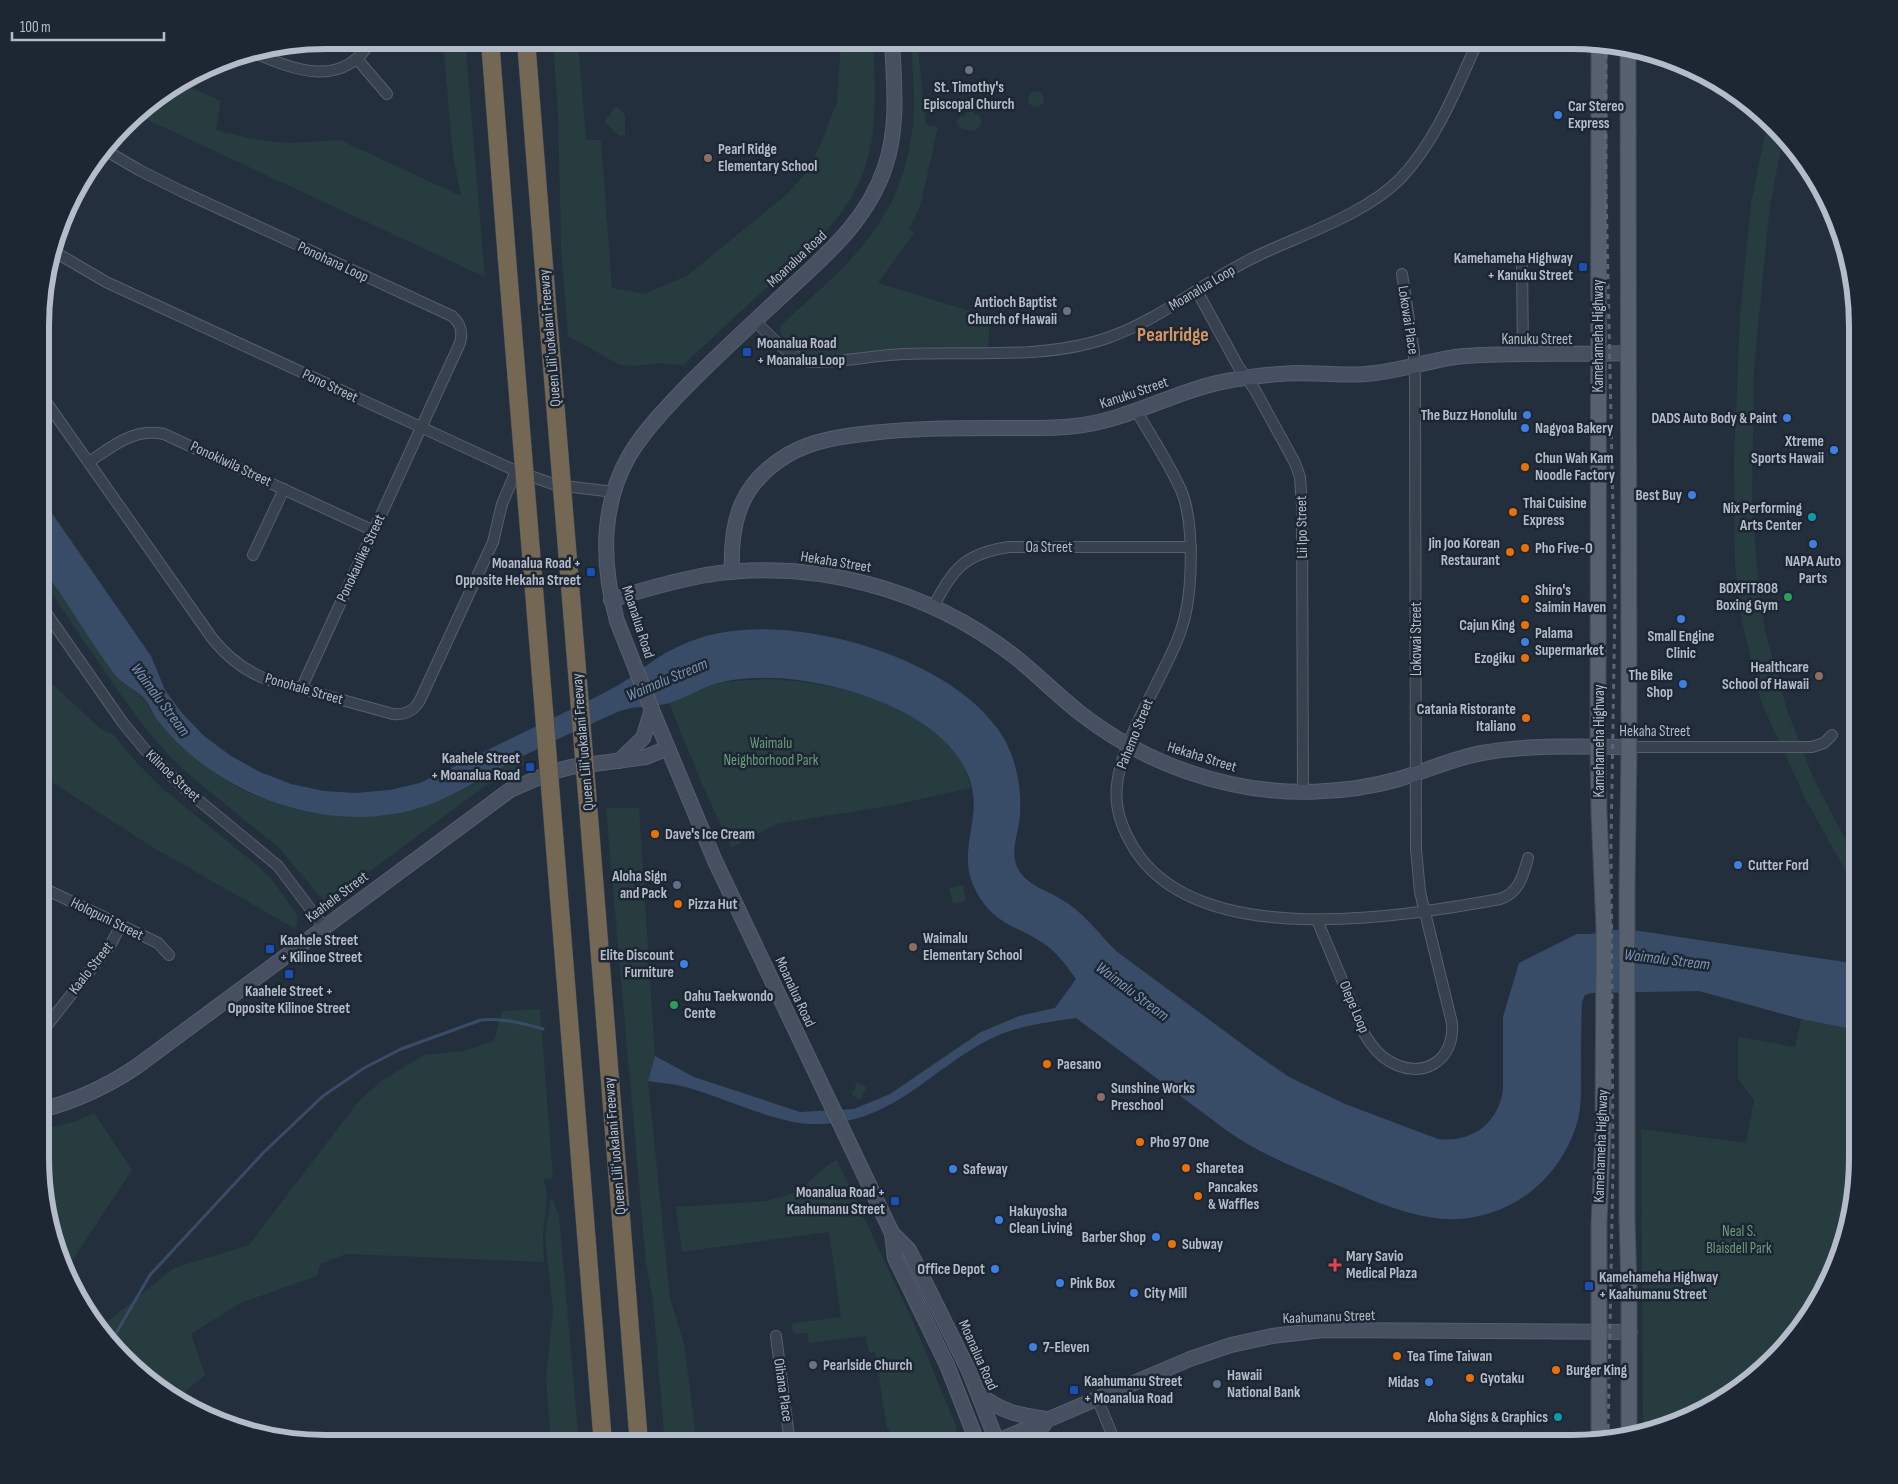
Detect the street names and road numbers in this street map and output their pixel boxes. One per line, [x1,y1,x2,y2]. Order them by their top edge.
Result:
street label: Moanalua Road [763,226,831,292]
street label: Ponohana Loop [295,237,371,287]
street label: Moanalua Loop [1165,261,1239,315]
street label: Queen Liliʻuokalani Freeway [535,268,565,407]
street label: Kamehameha Highway [1589,279,1608,393]
street label: Lokowai Place [1393,284,1423,356]
street label: Kanuku Street [1501,330,1573,349]
street label: Pono Street [299,365,361,407]
street label: Kanuku Street [1097,372,1171,414]
street label: Ponokiwila Street [187,437,275,491]
street label: Lii Ipo Street [1292,495,1312,559]
street label: Ponokaulike Street [332,511,390,605]
street label: Oa Street [1025,538,1073,557]
street label: Hekaha Street [799,547,873,577]
street label: Moanalua Road [617,583,659,661]
street label: Lokowai Street [1407,602,1426,676]
street label: Ponohale Street [263,669,346,709]
street label: Queen Liliʻuokalani Freeway [568,672,598,811]
street label: Kamehameha Highway [1590,684,1609,798]
street label: Pahemo Street [1112,696,1158,772]
street label: Hekaha Street [1619,722,1691,741]
street label: Hekaha Street [1165,737,1239,777]
street label: Kilinoe Street [142,746,205,806]
street label: Kaahele Street [302,867,372,927]
street label: Holopuni Street [68,893,147,945]
street label: Kaalo Street [65,938,118,998]
street label: Moanalua Road [770,954,820,1030]
street label: Olepe Loop [1335,978,1373,1036]
street label: Queen Liliʻuokalani Freeway [600,1076,630,1215]
street label: Kamehameha Highway [1590,1089,1612,1203]
street label: Kaahumanu Street [1282,1306,1376,1328]
street label: Moanalua Road [954,1317,1002,1393]
street label: Oihana Place [769,1357,797,1423]

